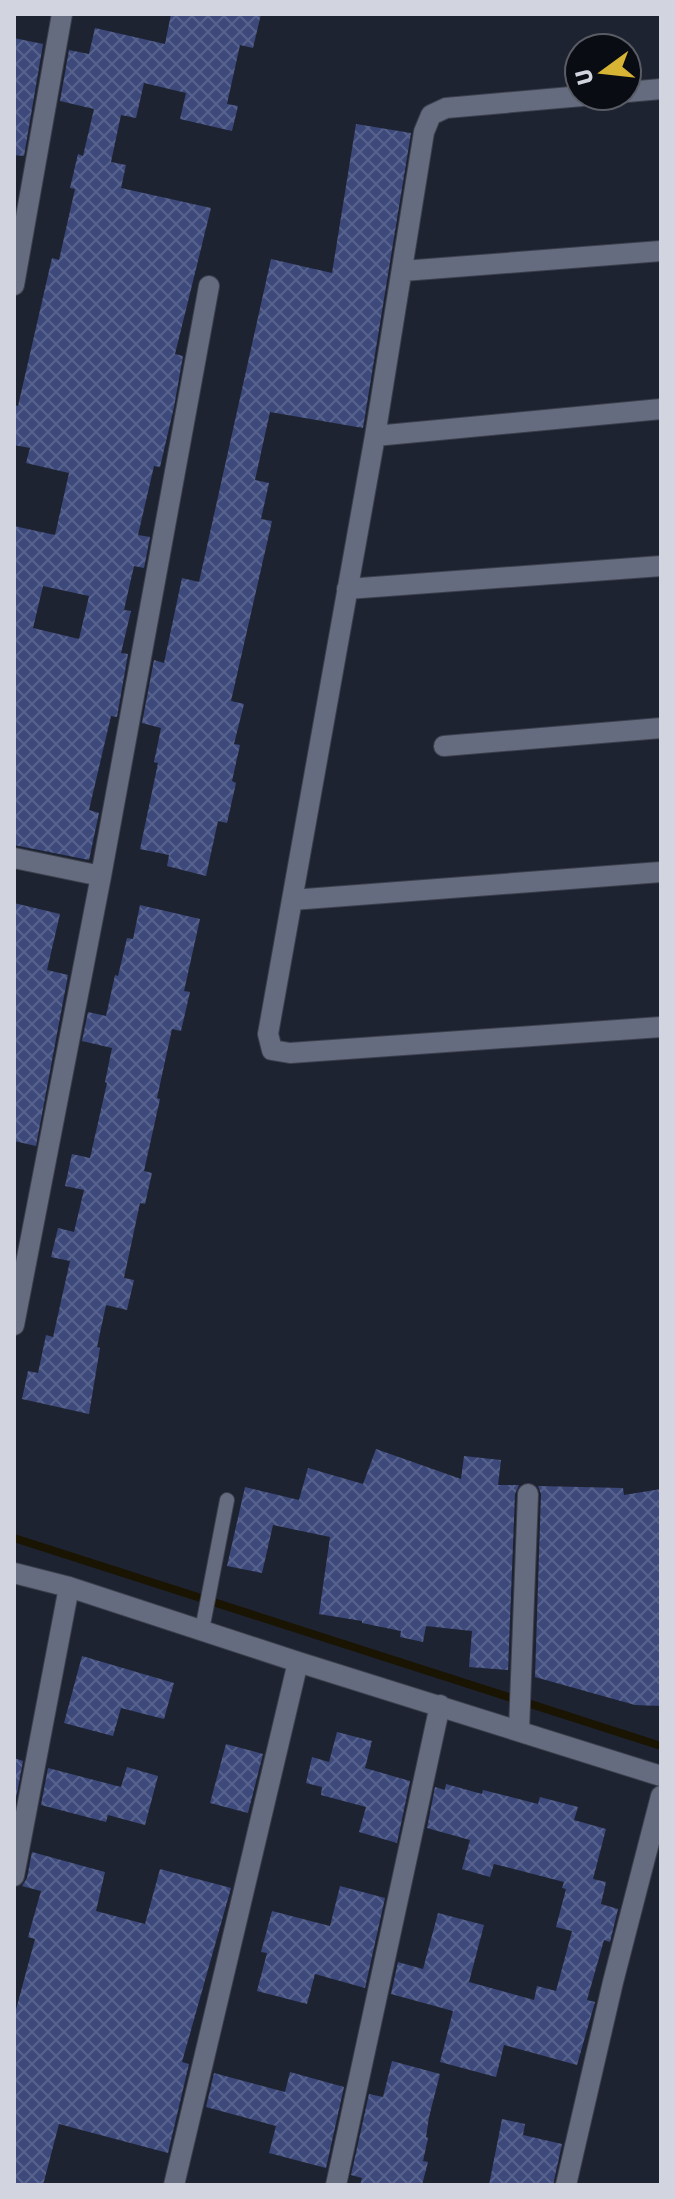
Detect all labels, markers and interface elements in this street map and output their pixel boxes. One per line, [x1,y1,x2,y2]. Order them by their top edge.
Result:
north arrow [563,32,643,112]
text: U [566,66,601,89]

